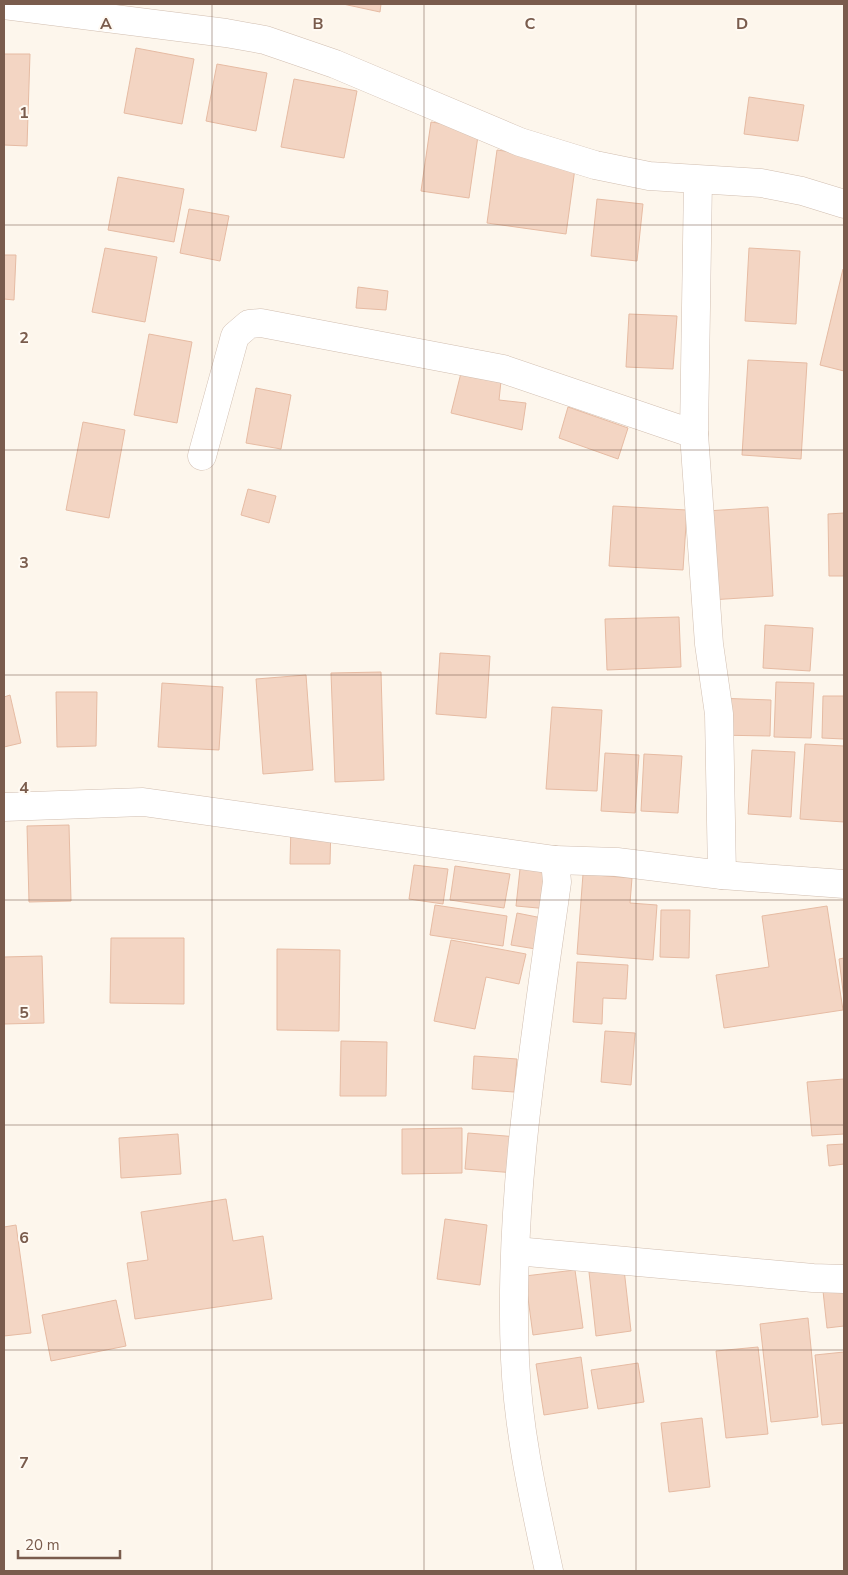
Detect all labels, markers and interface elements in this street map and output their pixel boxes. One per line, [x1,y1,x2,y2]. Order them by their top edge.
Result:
text: A [100,13,112,35]
text: B [312,13,324,35]
text: C [525,13,536,35]
text: D [736,13,748,35]
text: 1 [19,102,29,124]
text: 2 [19,327,29,349]
text: 3 [19,552,29,574]
text: 4 [19,777,29,799]
text: 5 [19,1002,29,1024]
text: 6 [19,1227,29,1249]
text: 7 [19,1452,29,1474]
scale bar [18,1528,120,1560]
text: 20 m [25,1535,60,1555]

